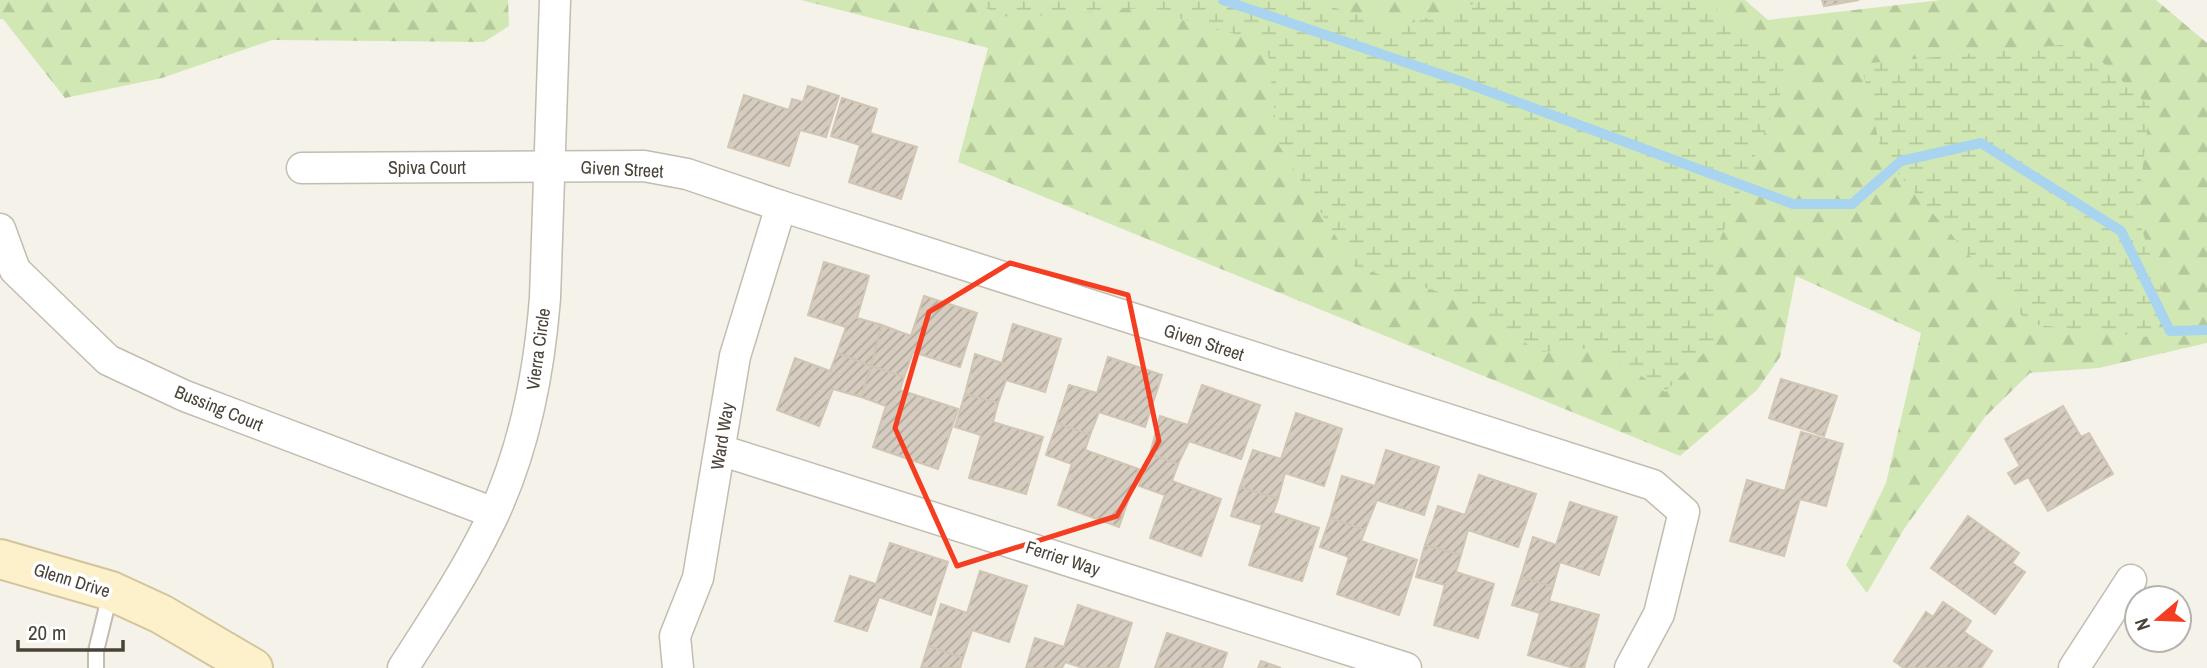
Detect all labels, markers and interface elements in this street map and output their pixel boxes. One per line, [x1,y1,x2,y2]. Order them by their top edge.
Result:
street label: Given Street [580,154,664,184]
street label: Spiva Court [388,155,466,180]
street label: Vierra Circle [520,306,556,392]
street label: Given Street [1161,317,1247,367]
street label: Bussing Court [171,379,267,437]
street label: Ward Way [704,400,740,471]
street label: Ferrier Way [1023,534,1104,582]
street label: Glenn Drive [31,557,113,603]
north arrow [2123,584,2193,654]
scale bar [18,608,122,652]
text: N [2128,615,2156,634]
text: 20 m [28,618,66,647]

